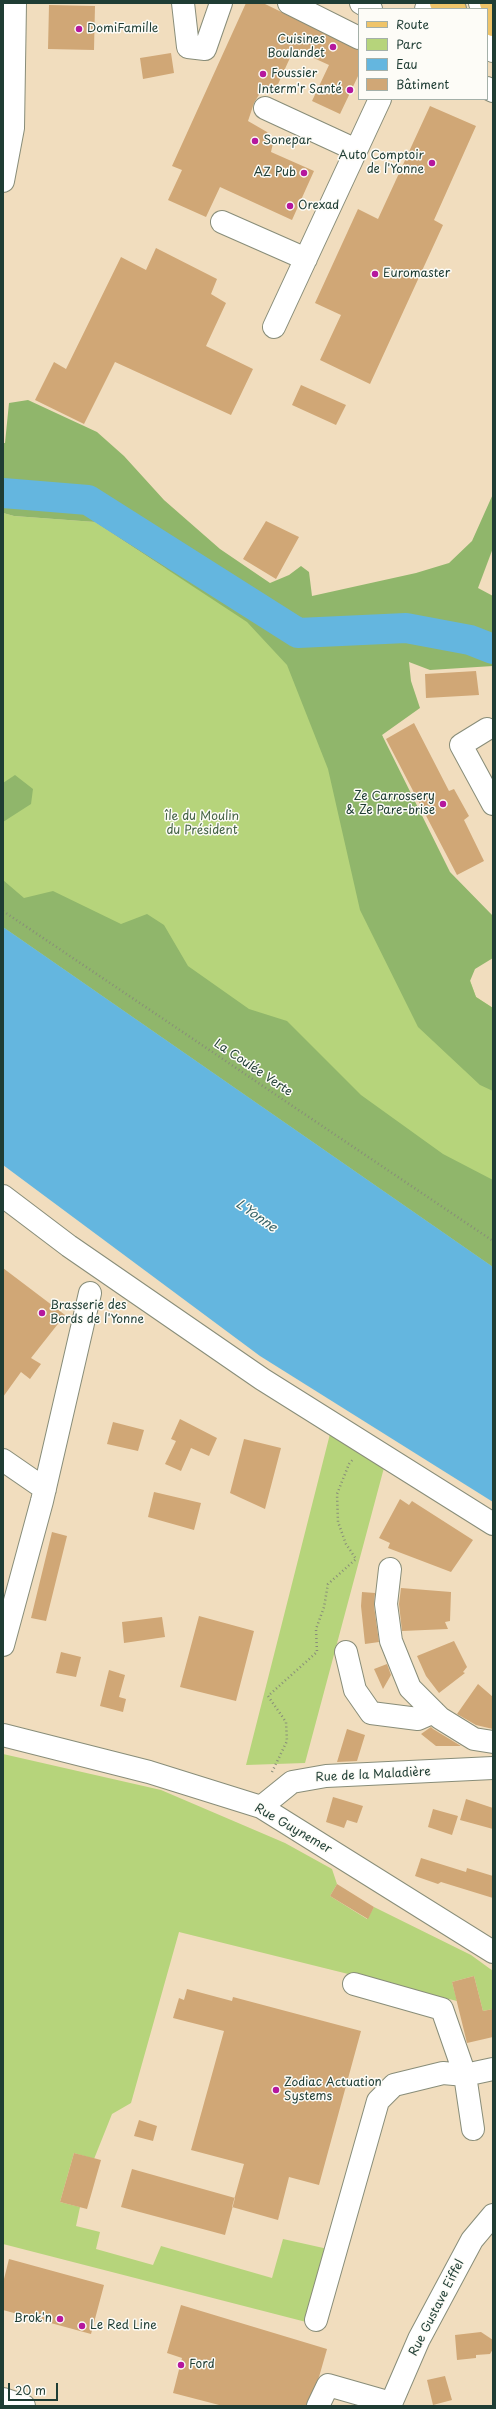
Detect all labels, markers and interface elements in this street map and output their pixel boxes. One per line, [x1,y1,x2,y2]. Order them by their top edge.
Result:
legend [358,8,488,100]
text: Route [396,15,429,33]
place label: DomiFamille [87,22,158,36]
marker: DomiFamille [74,24,84,34]
place label: Cuisines Boulandet [267,33,325,61]
text: Parc [396,35,422,53]
marker: Cuisines Boulandet [328,42,338,52]
text: Eau [396,55,418,73]
place label: Foussier [271,67,317,81]
marker: Foussier [258,69,268,79]
text: Bâtiment [396,75,449,93]
place label: Interm'r Santé [258,83,342,97]
marker: Interm'r Santé [345,85,355,95]
place label: Sonepar [263,134,311,148]
marker: Sonepar [250,136,260,146]
place label: Auto Comptoir de l'Yonne [339,149,424,177]
marker: Auto Comptoir de l'Yonne [427,158,437,168]
place label: AZ Pub [254,166,296,180]
marker: AZ Pub [299,168,309,178]
place label: Orexad [298,199,339,213]
marker: Orexad [285,201,295,211]
place label: Euromaster [383,267,450,281]
marker: Euromaster [370,269,380,279]
place label: Ze Carrossery & Ze Pare-brise [346,790,435,818]
marker: Ze Carrossery & Ze Pare-brise [438,799,448,809]
park label: île du Moulin du Président [165,810,239,838]
street label: La Coulée Verte [211,1036,295,1100]
water label: L'Yonne [233,1196,279,1236]
place label: Brasserie des Bords de l'Yonne [50,1299,144,1327]
marker: Brasserie des Bords de l'Yonne [37,1308,47,1318]
street label: Rue de la Maladière [315,1765,431,1785]
street label: Rue Guynemer [252,1801,334,1857]
place label: Zodiac Actuation Systems [284,2076,382,2104]
marker: Zodiac Actuation Systems [271,2085,281,2095]
street label: Rue Gustave Eiffel [406,2257,468,2359]
place label: Brok'n [14,2312,52,2326]
marker: Brok'n [55,2314,65,2324]
place label: Le Red Line [90,2319,157,2333]
marker: Le Red Line [77,2321,87,2331]
place label: Ford [189,2358,215,2372]
marker: Ford [176,2360,186,2370]
scale bar [10,2375,60,2401]
text: 20 m [15,2381,46,2399]

